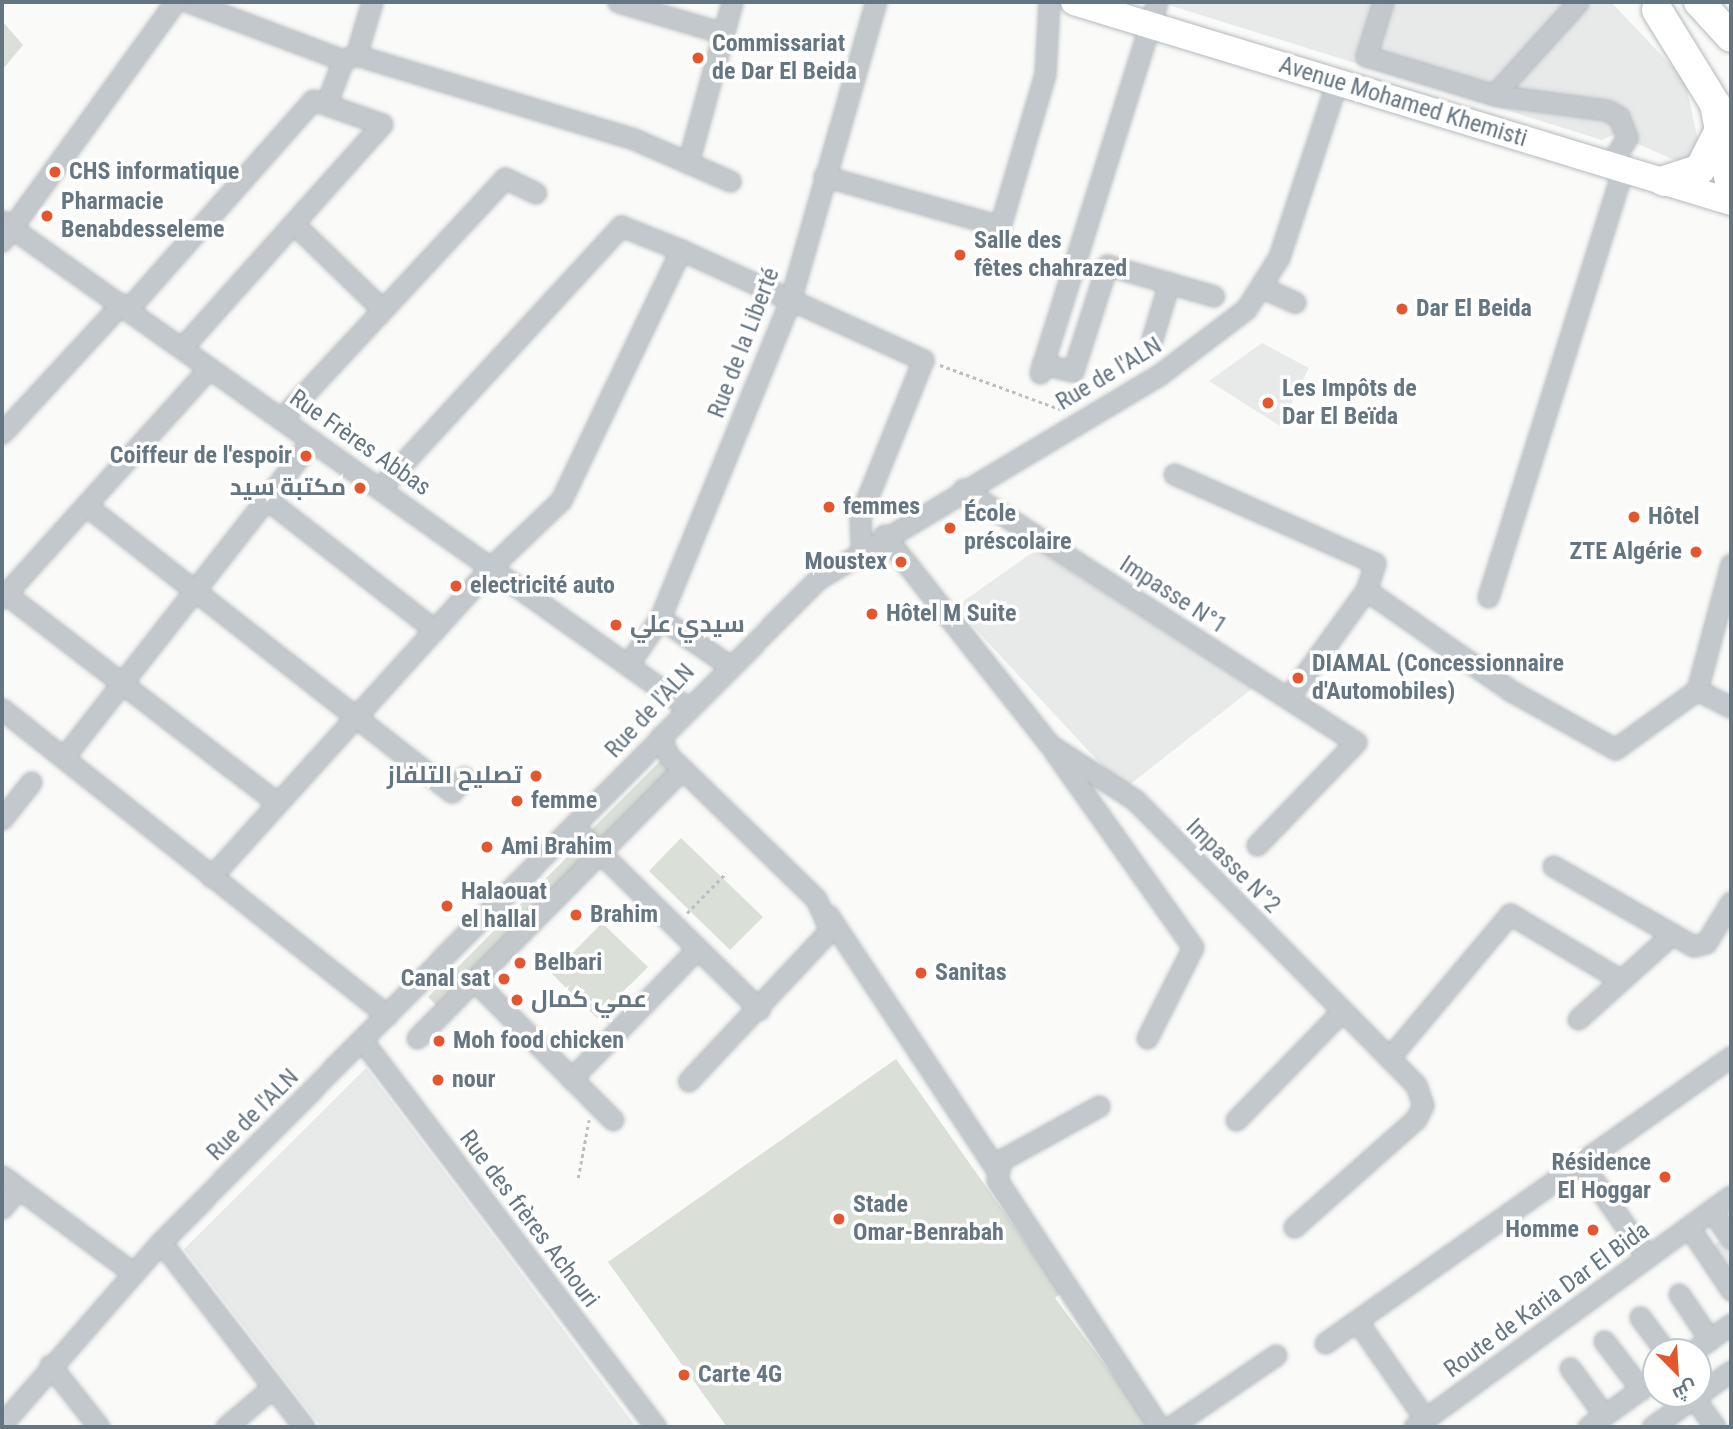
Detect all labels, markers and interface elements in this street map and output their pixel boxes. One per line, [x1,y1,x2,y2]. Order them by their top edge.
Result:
place label: Commissariat de Dar El Beida [712,30,857,86]
marker: Commissariat de Dar El Beida [690,50,706,66]
street label: Avenue Mohamed Khemisti [1276,51,1530,153]
place label: CHS informatique [69,158,239,186]
marker: CHS informatique [47,164,63,180]
place label: Pharmacie Benabdesseleme [61,188,224,244]
marker: Pharmacie Benabdesseleme [39,208,55,224]
place label: Salle des fêtes chahrazed [974,227,1127,283]
marker: Salle des fêtes chahrazed [952,247,968,263]
street label: Rue de la Liberté [702,264,786,422]
place label: Dar El Beida [1416,295,1532,323]
marker: Dar El Beida [1394,301,1410,317]
street label: Rue de l'ALN [1051,331,1167,417]
place label: Les Impôts de Dar El Beïda [1282,375,1417,431]
street label: Rue Frères Abbas [284,384,436,502]
marker: Les Impôts de Dar El Beïda [1260,395,1276,411]
place label: Coiffeur de l'espoir [110,442,292,470]
marker: Coiffeur de l'espoir [298,448,314,464]
place label: مكتبة سيد [230,474,346,502]
marker: مكتبة سيد [352,480,368,496]
place label: femmes [843,493,920,521]
marker: femmes [821,499,837,515]
place label: École préscolaire [964,500,1072,556]
place label: Hôtel [1648,503,1700,531]
marker: Hôtel [1626,509,1642,525]
marker: École préscolaire [942,520,958,536]
place label: ZTE Algérie [1570,538,1682,566]
marker: ZTE Algérie [1688,544,1704,560]
place label: Moustex [804,548,887,576]
street label: Impasse N°1 [1114,550,1232,640]
marker: Moustex [893,554,909,570]
place label: electricité auto [470,572,615,600]
marker: electricité auto [448,578,464,594]
place label: Hôtel M Suite [886,600,1016,628]
marker: Hôtel M Suite [864,606,880,622]
place label: سيدي علي [630,611,745,639]
marker: سيدي علي [608,617,624,633]
place label: DIAMAL (Concessionnaire d'Automobiles) [1312,650,1564,706]
street label: Rue de l'ALN [599,658,701,764]
marker: DIAMAL (Concessionnaire d'Automobiles) [1290,670,1306,686]
place label: تصليح التلفاز [387,762,522,790]
marker: تصليح التلفاز [528,768,544,784]
place label: femme [531,787,597,815]
marker: femme [509,793,525,809]
street label: Impasse N°2 [1180,813,1286,919]
place label: Ami Brahim [501,833,612,861]
marker: Ami Brahim [479,839,495,855]
place label: Halaouat el hallal [461,878,547,934]
marker: Halaouat el hallal [439,898,455,914]
place label: Brahim [590,901,658,929]
marker: Brahim [568,907,584,923]
place label: Belbari [534,949,602,977]
marker: Belbari [512,955,528,971]
place label: Sanitas [935,959,1007,987]
place label: Canal sat [401,965,490,993]
marker: Sanitas [913,965,929,981]
marker: Canal sat [496,971,512,987]
place label: عمي كمال [531,986,647,1014]
marker: عمي كمال [509,992,525,1008]
place label: Moh food chicken [453,1027,624,1055]
marker: Moh food chicken [431,1033,447,1049]
street label: Rue de l'ALN [201,1063,305,1167]
place label: nour [452,1066,495,1094]
marker: nour [430,1072,446,1088]
street label: Rue des frères Achouri [453,1125,605,1313]
place label: Résidence El Hoggar [1552,1149,1651,1205]
marker: Résidence El Hoggar [1657,1169,1673,1185]
place label: Stade Omar-Benrabah [853,1191,1004,1247]
marker: Stade Omar-Benrabah [831,1211,847,1227]
street label: Route de Karia Dar El Bida [1439,1216,1655,1384]
place label: Homme [1505,1216,1579,1244]
marker: Homme [1585,1222,1601,1238]
north arrow [1642,1338,1712,1408]
place label: Carte 4G [698,1361,782,1389]
marker: Carte 4G [676,1367,692,1383]
text: ش [1669,1375,1701,1406]

